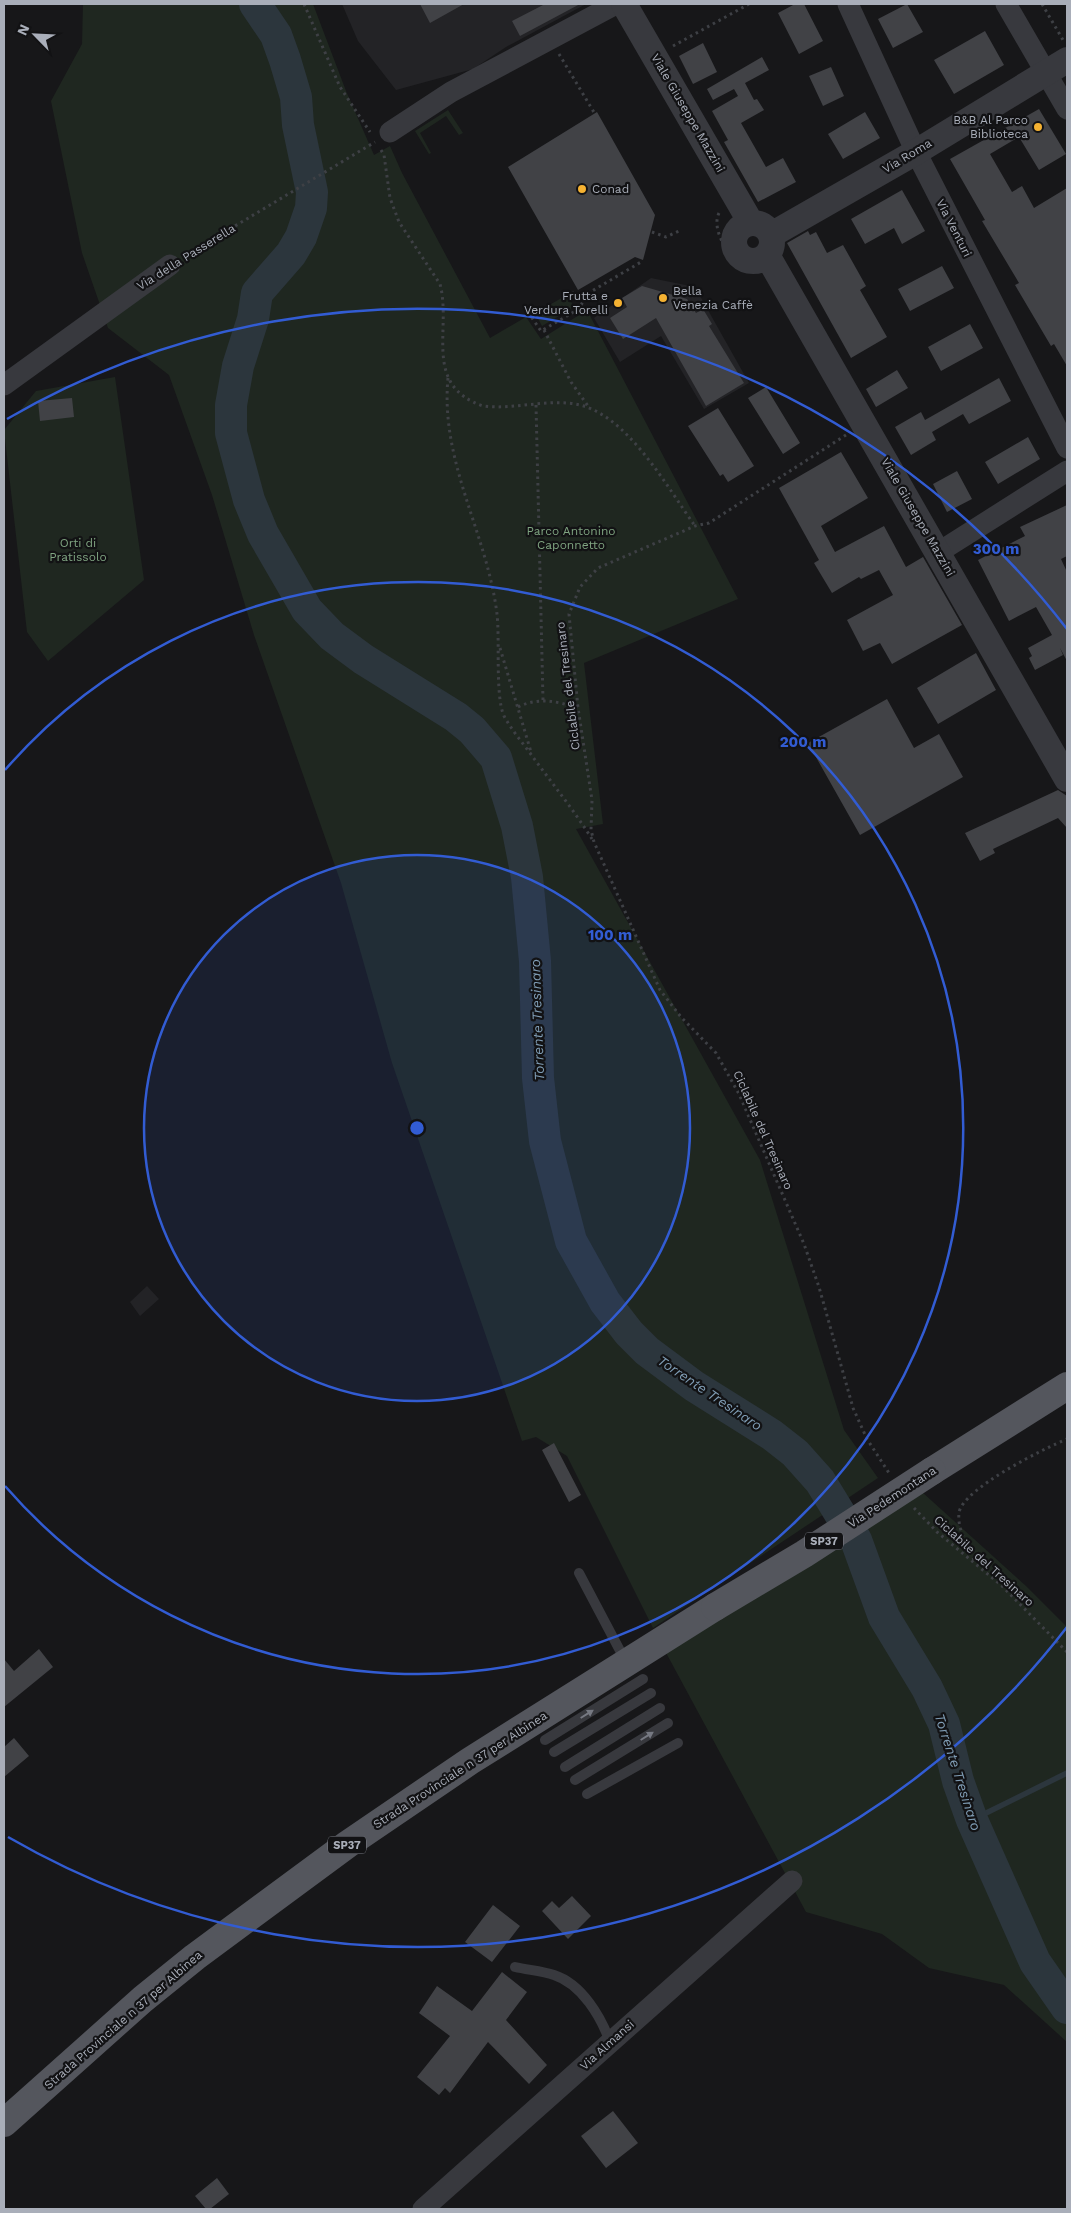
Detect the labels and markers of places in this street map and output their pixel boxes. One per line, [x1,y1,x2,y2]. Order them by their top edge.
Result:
place label: B&B Al Parco Biblioteca [953,113,1028,141]
marker: B&B Al Parco Biblioteca [1032,121,1044,133]
place label: Conad [592,182,629,196]
marker: Conad [576,183,588,195]
place label: Bella Venezia Caffè [673,284,753,312]
place label: Frutta e Verdura Torelli [524,289,608,317]
marker: Bella Venezia Caffè [657,292,669,304]
marker: Frutta e Verdura Torelli [612,297,624,309]
centre of rings [408,1119,426,1137]

